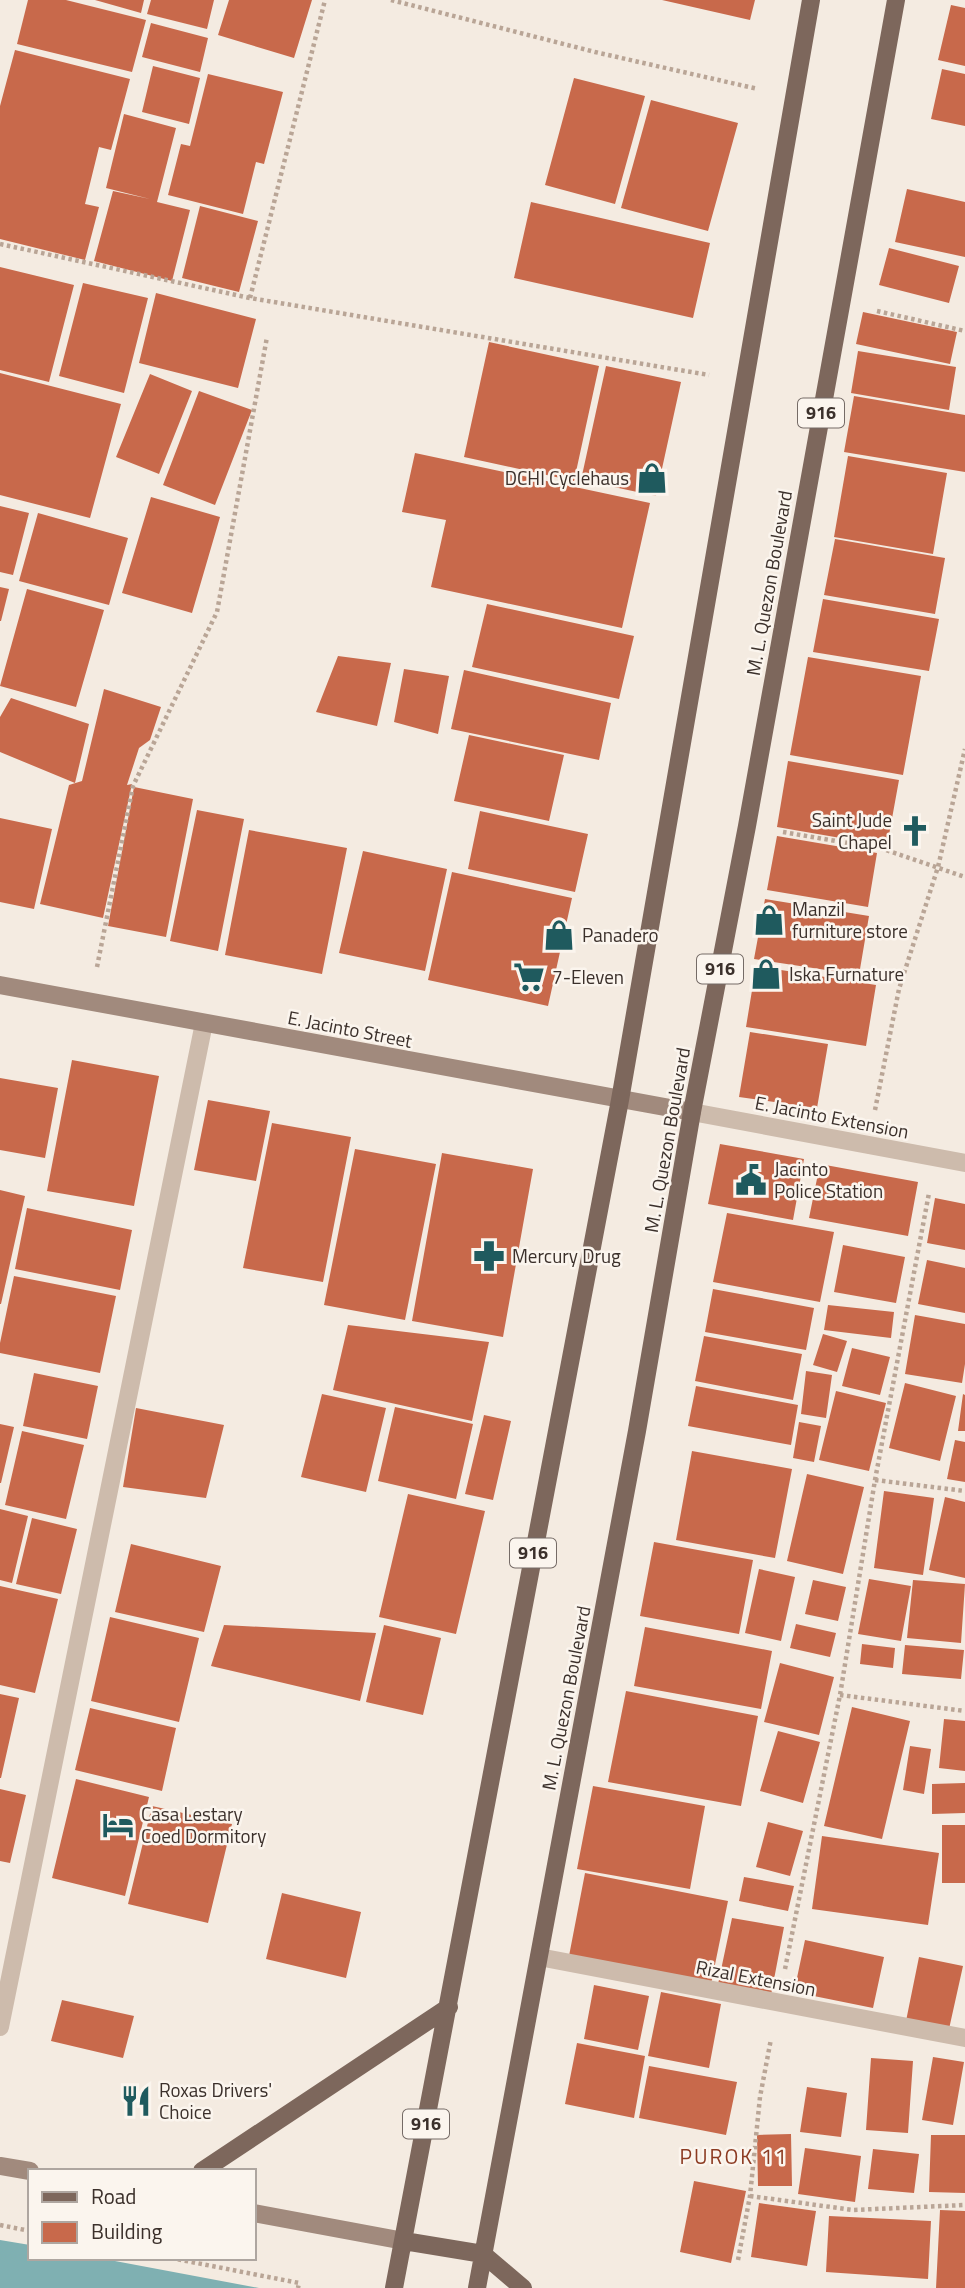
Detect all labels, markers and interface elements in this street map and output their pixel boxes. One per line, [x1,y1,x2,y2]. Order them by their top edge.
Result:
road number: 916 [798,398,844,428]
shop icon: DCHI Cyclehaus [635,461,669,495]
place label: DCHI Cyclehaus [505,463,629,492]
street label: M. L. Quezon Boulevard [738,488,799,678]
place label: Saint Jude Chapel [812,805,892,856]
church icon: Saint Jude Chapel [898,814,932,848]
place label: Manzil furniture store [792,894,908,945]
shop icon: Manzil furniture store [752,903,786,937]
shop icon: Panadero [542,918,576,952]
place label: Panadero [582,920,658,949]
road number: 916 [697,954,743,984]
shop icon: Iska Furnature [749,957,783,991]
place label: Iska Furnature [789,959,904,988]
supermarket icon: 7-Eleven [512,960,546,994]
place label: 7-Eleven [552,962,624,991]
street label: E. Jacinto Street [285,1002,415,1055]
street label: M. L. Quezon Boulevard [636,1045,697,1235]
street label: E. Jacinto Extension [753,1087,911,1146]
place label: Jacinto Police Station [774,1154,883,1205]
public building icon: Jacinto Police Station [734,1163,768,1197]
pharmacy icon: Mercury Drug [472,1239,506,1273]
place label: Mercury Drug [512,1241,621,1270]
road number: 916 [510,1538,556,1568]
street label: M. L. Quezon Boulevard [533,1603,598,1793]
place label: Casa Lestary Coed Dormitory [141,1799,266,1850]
hotel icon: Casa Lestary Coed Dormitory [101,1808,135,1842]
street label: Rizal Extension [694,1952,818,2003]
place label: Roxas Drivers' Choice [159,2075,272,2126]
restaurant icon: Roxas Drivers' Choice [119,2084,153,2118]
road number: 916 [403,2110,449,2138]
district label: PUROK 11 [680,2140,788,2172]
legend [28,2169,256,2260]
text: Road [91,2180,136,2212]
text: Building [91,2215,163,2247]

